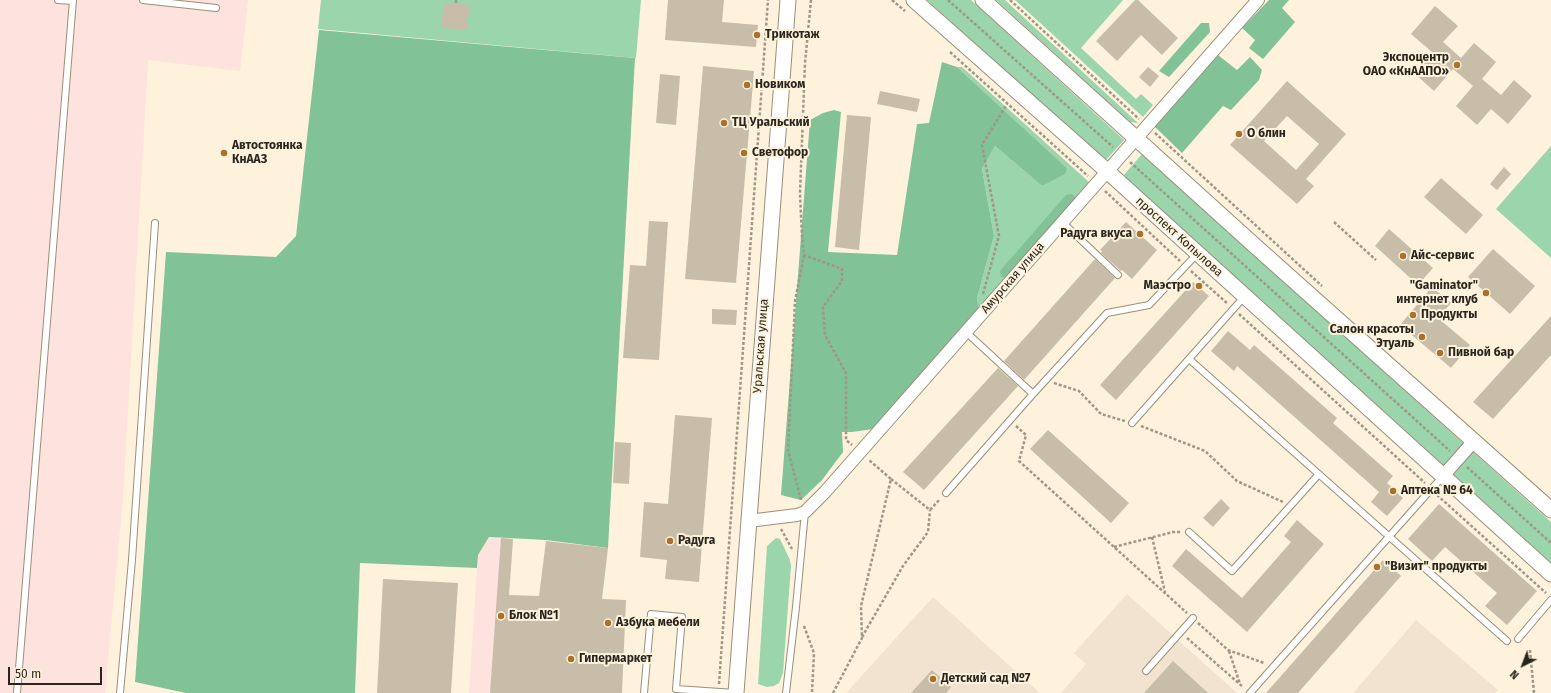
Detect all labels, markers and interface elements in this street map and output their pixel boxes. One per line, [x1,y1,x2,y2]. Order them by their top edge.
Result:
place label: Трикотаж [765,28,820,42]
marker: Трикотаж [752,30,762,40]
place label: Экспоцентр ОАО «КнААПО» [1363,51,1449,79]
marker: Экспоцентр ОАО «КнААПО» [1452,60,1462,70]
place label: Новиком [755,78,805,92]
marker: Новиком [742,80,752,90]
place label: ТЦ Уральский [732,116,810,130]
marker: ТЦ Уральский [719,118,729,128]
place label: О блин [1247,127,1286,141]
marker: О блин [1234,129,1244,139]
place label: Автостоянка КнААЗ [232,139,303,167]
place label: Светофор [752,146,808,160]
marker: Автостоянка КнААЗ [219,148,229,158]
marker: Светофор [739,148,749,158]
street label: проспект Копылова [1132,194,1226,280]
place label: Радуга вкуса [1060,227,1132,241]
marker: Радуга вкуса [1135,229,1145,239]
street label: Амурская улица [978,240,1048,316]
place label: Айс-сервис [1411,249,1474,263]
marker: Айс-сервис [1398,251,1408,261]
place label: Маэстро [1144,279,1191,293]
place label: "Gaminator" интернет клуб [1396,279,1478,307]
marker: Маэстро [1194,281,1204,291]
marker: "Gaminator" интернет клуб [1481,288,1491,298]
street label: Уральская улица [751,298,771,394]
place label: Продукты [1421,308,1477,322]
marker: Продукты [1408,310,1418,320]
place label: Салон красоты Этуаль [1330,323,1414,351]
marker: Салон красоты Этуаль [1417,332,1427,342]
place label: Пивной бар [1448,346,1514,360]
marker: Пивной бар [1435,348,1445,358]
place label: Аптека № 64 [1401,484,1473,498]
marker: Аптека № 64 [1388,486,1398,496]
place label: Радуга [678,534,715,548]
marker: Радуга [665,536,675,546]
place label: "Визит" продукты [1385,560,1487,574]
marker: "Визит" продукты [1372,562,1382,572]
place label: Блок №1 [509,609,558,623]
marker: Блок №1 [496,611,506,621]
place label: Азбука мебели [616,616,700,630]
marker: Азбука мебели [603,618,613,628]
north arrow [1503,645,1543,685]
place label: Гипермаркет [579,652,652,666]
marker: Гипермаркет [566,654,576,664]
scale bar [10,659,104,685]
text: 50 m [15,667,41,681]
text: N [1508,667,1522,682]
place label: Детский сад №7 [941,672,1030,686]
marker: Детский сад №7 [928,674,938,684]

